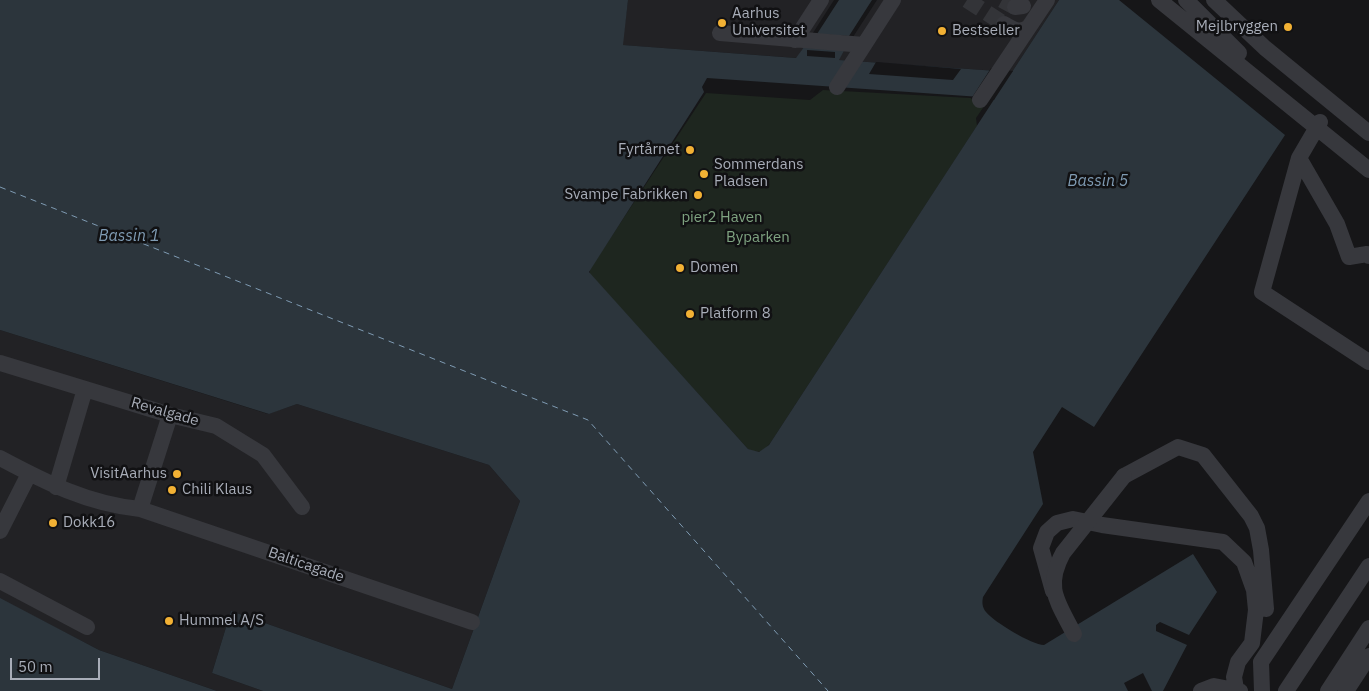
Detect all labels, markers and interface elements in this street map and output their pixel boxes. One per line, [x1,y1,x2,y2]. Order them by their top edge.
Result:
place label: Aarhus Universitet [732,5,805,40]
marker: Aarhus Universitet [716,17,728,29]
place label: Mejlbryggen [1196,18,1278,36]
marker: Mejlbryggen [1282,21,1294,33]
place label: Bestseller [952,22,1020,40]
marker: Bestseller [936,25,948,37]
place label: Fyrtårnet [618,141,680,159]
marker: Fyrtårnet [684,144,696,156]
place label: Sommerdans Pladsen [714,156,803,191]
marker: Sommerdans Pladsen [698,168,710,180]
water label: Bassin 5 [1068,171,1128,191]
place label: Svampe Fabrikken [564,186,688,204]
marker: Svampe Fabrikken [692,189,704,201]
park label: pier2 Haven [681,209,763,227]
water label: Bassin 1 [99,226,159,246]
park label: Byparken [726,229,790,247]
place label: Domen [690,259,738,277]
marker: Domen [674,262,686,274]
place label: Platform 8 [700,305,771,323]
marker: Platform 8 [684,308,696,320]
street label: Revalgade [129,394,201,430]
place label: VisitAarhus [90,465,167,483]
marker: VisitAarhus [171,468,183,480]
place label: Chili Klaus [182,481,252,499]
marker: Chili Klaus [166,484,178,496]
place label: Dokk16 [63,514,115,532]
marker: Dokk16 [47,517,59,529]
street label: Balticagade [266,544,346,586]
place label: Hummel A/S [179,612,264,630]
marker: Hummel A/S [163,615,175,627]
scale bar [12,648,102,680]
text: 50 m [18,657,53,676]

